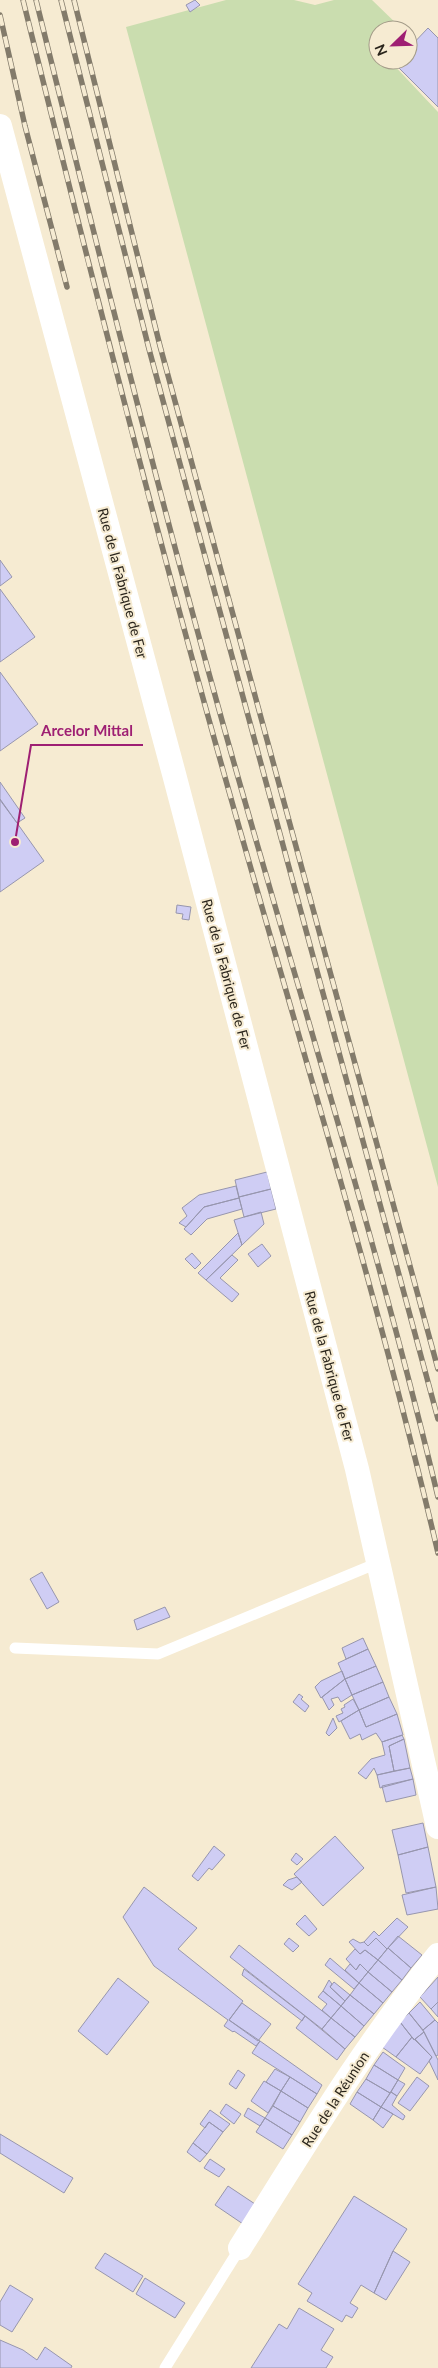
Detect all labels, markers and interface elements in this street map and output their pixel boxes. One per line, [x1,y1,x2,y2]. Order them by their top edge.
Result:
north arrow [368,20,418,70]
text: N [371,42,391,59]
street label: Rue de la Fabrique de Fer [95,506,151,660]
callout: Arcelor Mittal [31,715,143,745]
text: Arcelor Mittal [40,721,133,739]
street label: Rue de la Fabrique de Fer [199,897,255,1051]
street label: Rue de la Fabrique de Fer [302,1289,358,1443]
street label: Rue de la Réunion [298,2048,372,2150]

